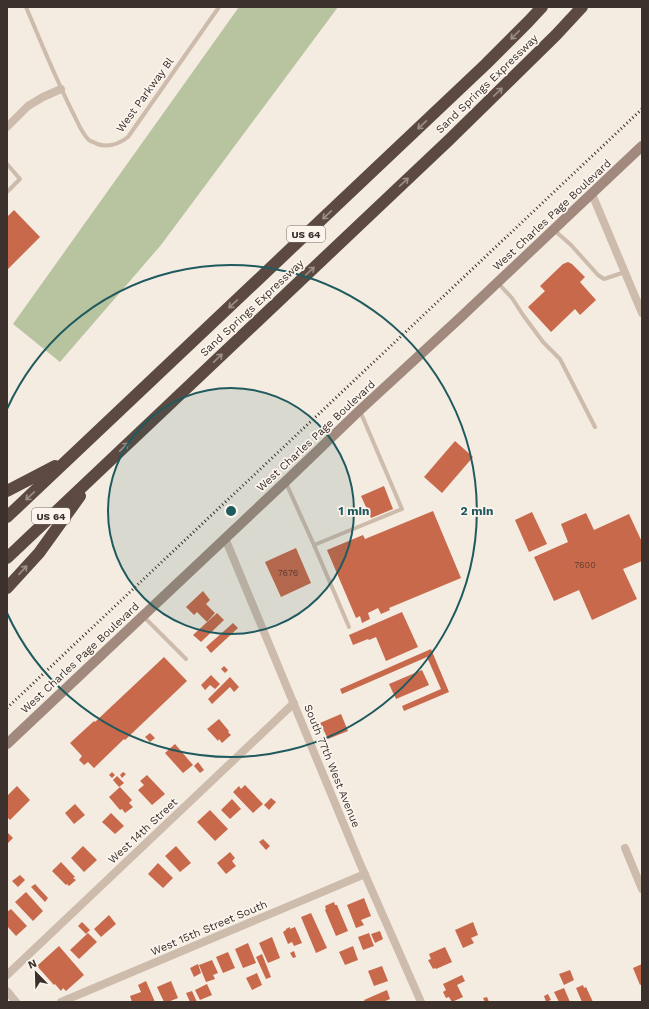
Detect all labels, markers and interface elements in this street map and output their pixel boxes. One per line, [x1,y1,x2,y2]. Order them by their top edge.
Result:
one-way arrow [510,30,520,40]
street label: Sand Springs Expressway [433,32,541,136]
street label: West Parkway Bl [114,55,177,135]
one-way arrow [493,87,503,97]
one-way arrow [417,121,427,130]
street label: West Charles Page Boulevard [490,157,614,273]
one-way arrow [399,177,409,186]
one-way arrow [322,210,332,219]
road number: US 64 [287,226,325,242]
street label: Sand Springs Expressway [198,256,307,359]
one-way arrow [305,266,315,276]
one-way arrow [228,299,238,309]
one-way arrow [213,353,223,363]
street label: West Charles Page Boulevard [254,378,378,494]
one-way arrow [119,443,129,452]
one-way arrow [25,491,35,500]
centre of rings [224,504,238,518]
text: 1 min [339,504,369,518]
text: 2 min [461,504,493,518]
road number: US 64 [32,508,70,524]
house number: 7600 [574,560,596,570]
one-way arrow [18,565,28,575]
house number: 7676 [278,568,298,578]
street label: West Charles Page Boulevard [18,600,142,716]
street label: South 77th West Avenue [301,703,363,829]
street label: West 14th Street [106,795,181,866]
street label: West 15th Street South [149,898,269,958]
north arrow [16,953,56,993]
text: N [26,957,39,972]

